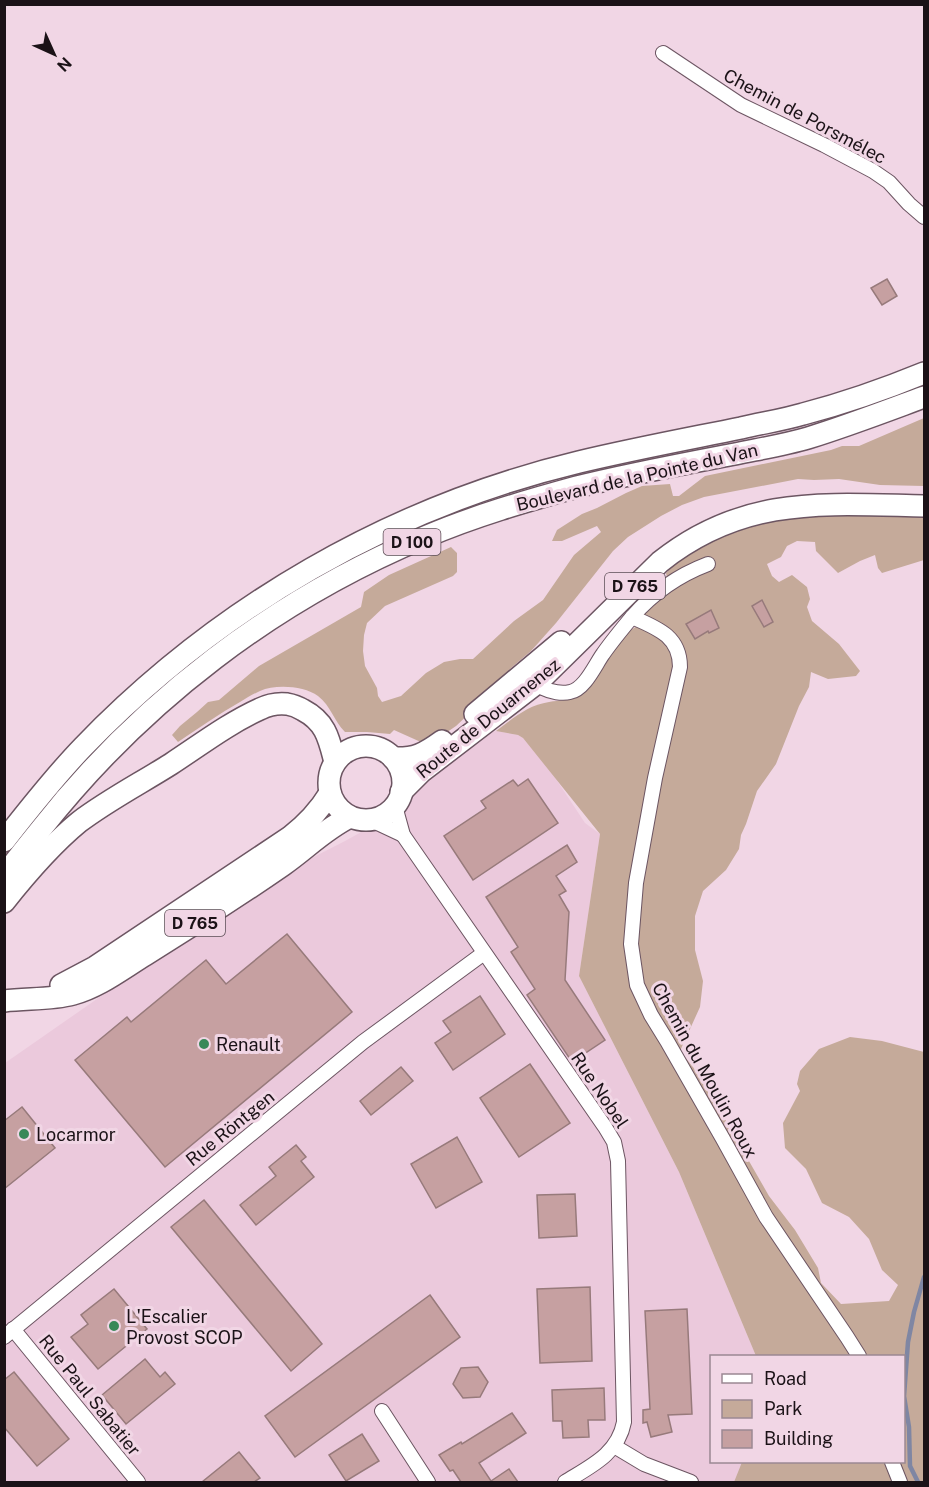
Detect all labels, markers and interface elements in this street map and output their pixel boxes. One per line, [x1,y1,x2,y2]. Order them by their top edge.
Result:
north arrow [24,24,84,84]
text: N [53,53,75,75]
street label: Chemin de Porsmélec [720,64,890,168]
street label: Boulevard de la Pointe du Van [514,439,760,515]
road number: D 100 [384,529,440,555]
road number: D 765 [605,573,665,599]
street label: Route de Douarnenez [412,654,564,782]
road number: D 765 [165,910,225,936]
street label: Chemin du Moulin Roux [648,979,762,1161]
place label: Renault [216,1034,281,1055]
marker: Renault [197,1037,211,1051]
street label: Rue Nobel [567,1048,633,1132]
street label: Rue Röntgen [182,1086,278,1170]
place label: Locarmor [36,1124,116,1145]
marker: Locarmor [17,1127,31,1141]
place label: L'Escalier Provost SCOP [126,1306,243,1348]
marker: L'Escalier Provost SCOP [107,1319,121,1333]
street label: Rue Paul Sabatier [35,1330,145,1460]
legend [710,1355,905,1463]
text: Road [764,1368,807,1389]
text: Park [764,1398,802,1419]
text: Building [764,1428,833,1449]

